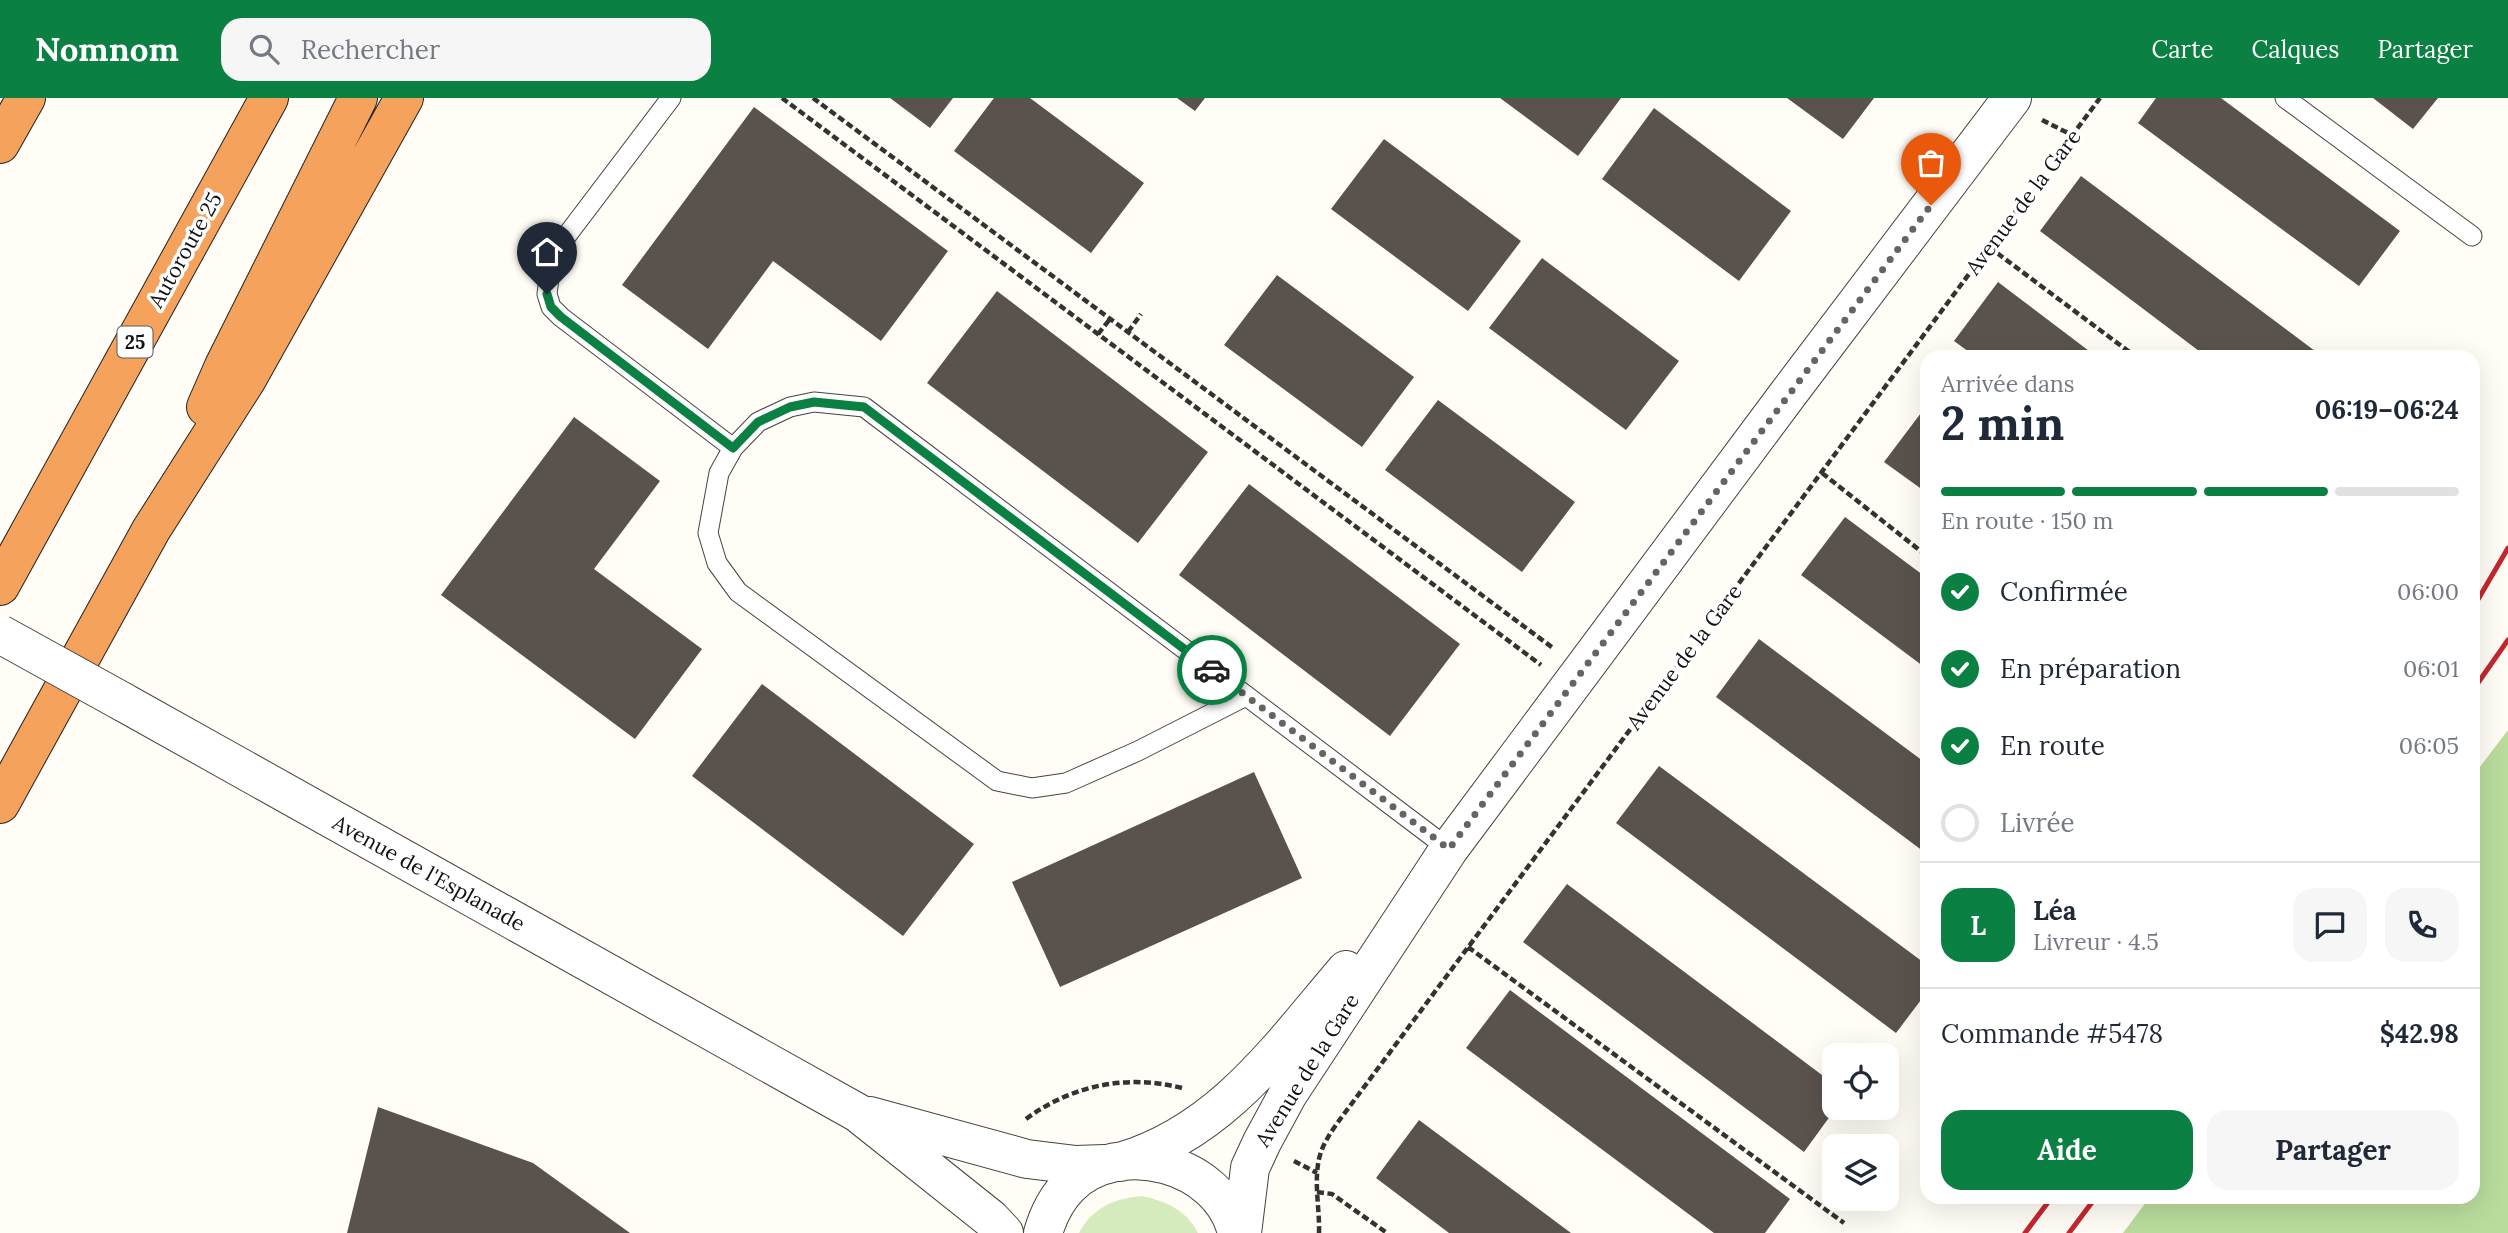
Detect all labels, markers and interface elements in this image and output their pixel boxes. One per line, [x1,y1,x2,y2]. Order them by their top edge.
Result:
search box [221,18,711,81]
text: Nomnom [35,28,179,70]
icon: search [245,30,283,68]
text: Rechercher [301,33,440,66]
text: Carte [2151,34,2213,65]
text: Calques [2251,34,2339,65]
text: Partager [2377,34,2473,65]
street label: Avenue de la Gare [1959,124,2087,281]
pin [1901,133,1961,205]
icon: bag [1912,144,1950,182]
street label: Autoroute 25 [142,188,228,313]
pin [517,222,577,294]
icon: home [528,233,566,271]
road number: 25 [118,326,152,358]
text: Arrivée dans [1941,369,2074,398]
text: 06:19–06:24 [2315,393,2459,426]
text: 2 min [1941,394,2064,453]
text: En route · 150 m [1941,506,2113,535]
icon: check [1941,573,1979,611]
text: Confirmée [2000,575,2128,608]
text: 06:00 [2397,577,2459,606]
street label: Avenue de la Gare [1620,579,1748,736]
courier [1177,635,1247,705]
icon: check [1941,650,1979,688]
icon: car [1193,651,1231,689]
text: En préparation [2000,652,2181,685]
text: 06:01 [2403,654,2459,683]
icon: check [1941,727,1979,765]
text: En route [2000,729,2105,762]
text: 06:05 [2399,731,2459,760]
text: Livrée [2000,806,2075,839]
street label: Avenue de l'Esplanade [327,808,530,937]
button: chat [2293,888,2367,962]
button: phone [2385,888,2459,962]
text: Léa [2033,894,2076,927]
text: L [1970,909,1986,942]
text: Livreur · 4.5 [2033,927,2159,956]
street label: Avenue de la Gare [1249,988,1365,1152]
text: Commande #5478 [1941,1017,2163,1050]
text: $42.98 [2380,1017,2459,1050]
map controls [1822,1043,1899,1211]
button: locate [1822,1043,1899,1120]
button: Aide [1941,1110,2193,1190]
button: Partager [2207,1110,2459,1190]
button: layers [1822,1134,1899,1211]

